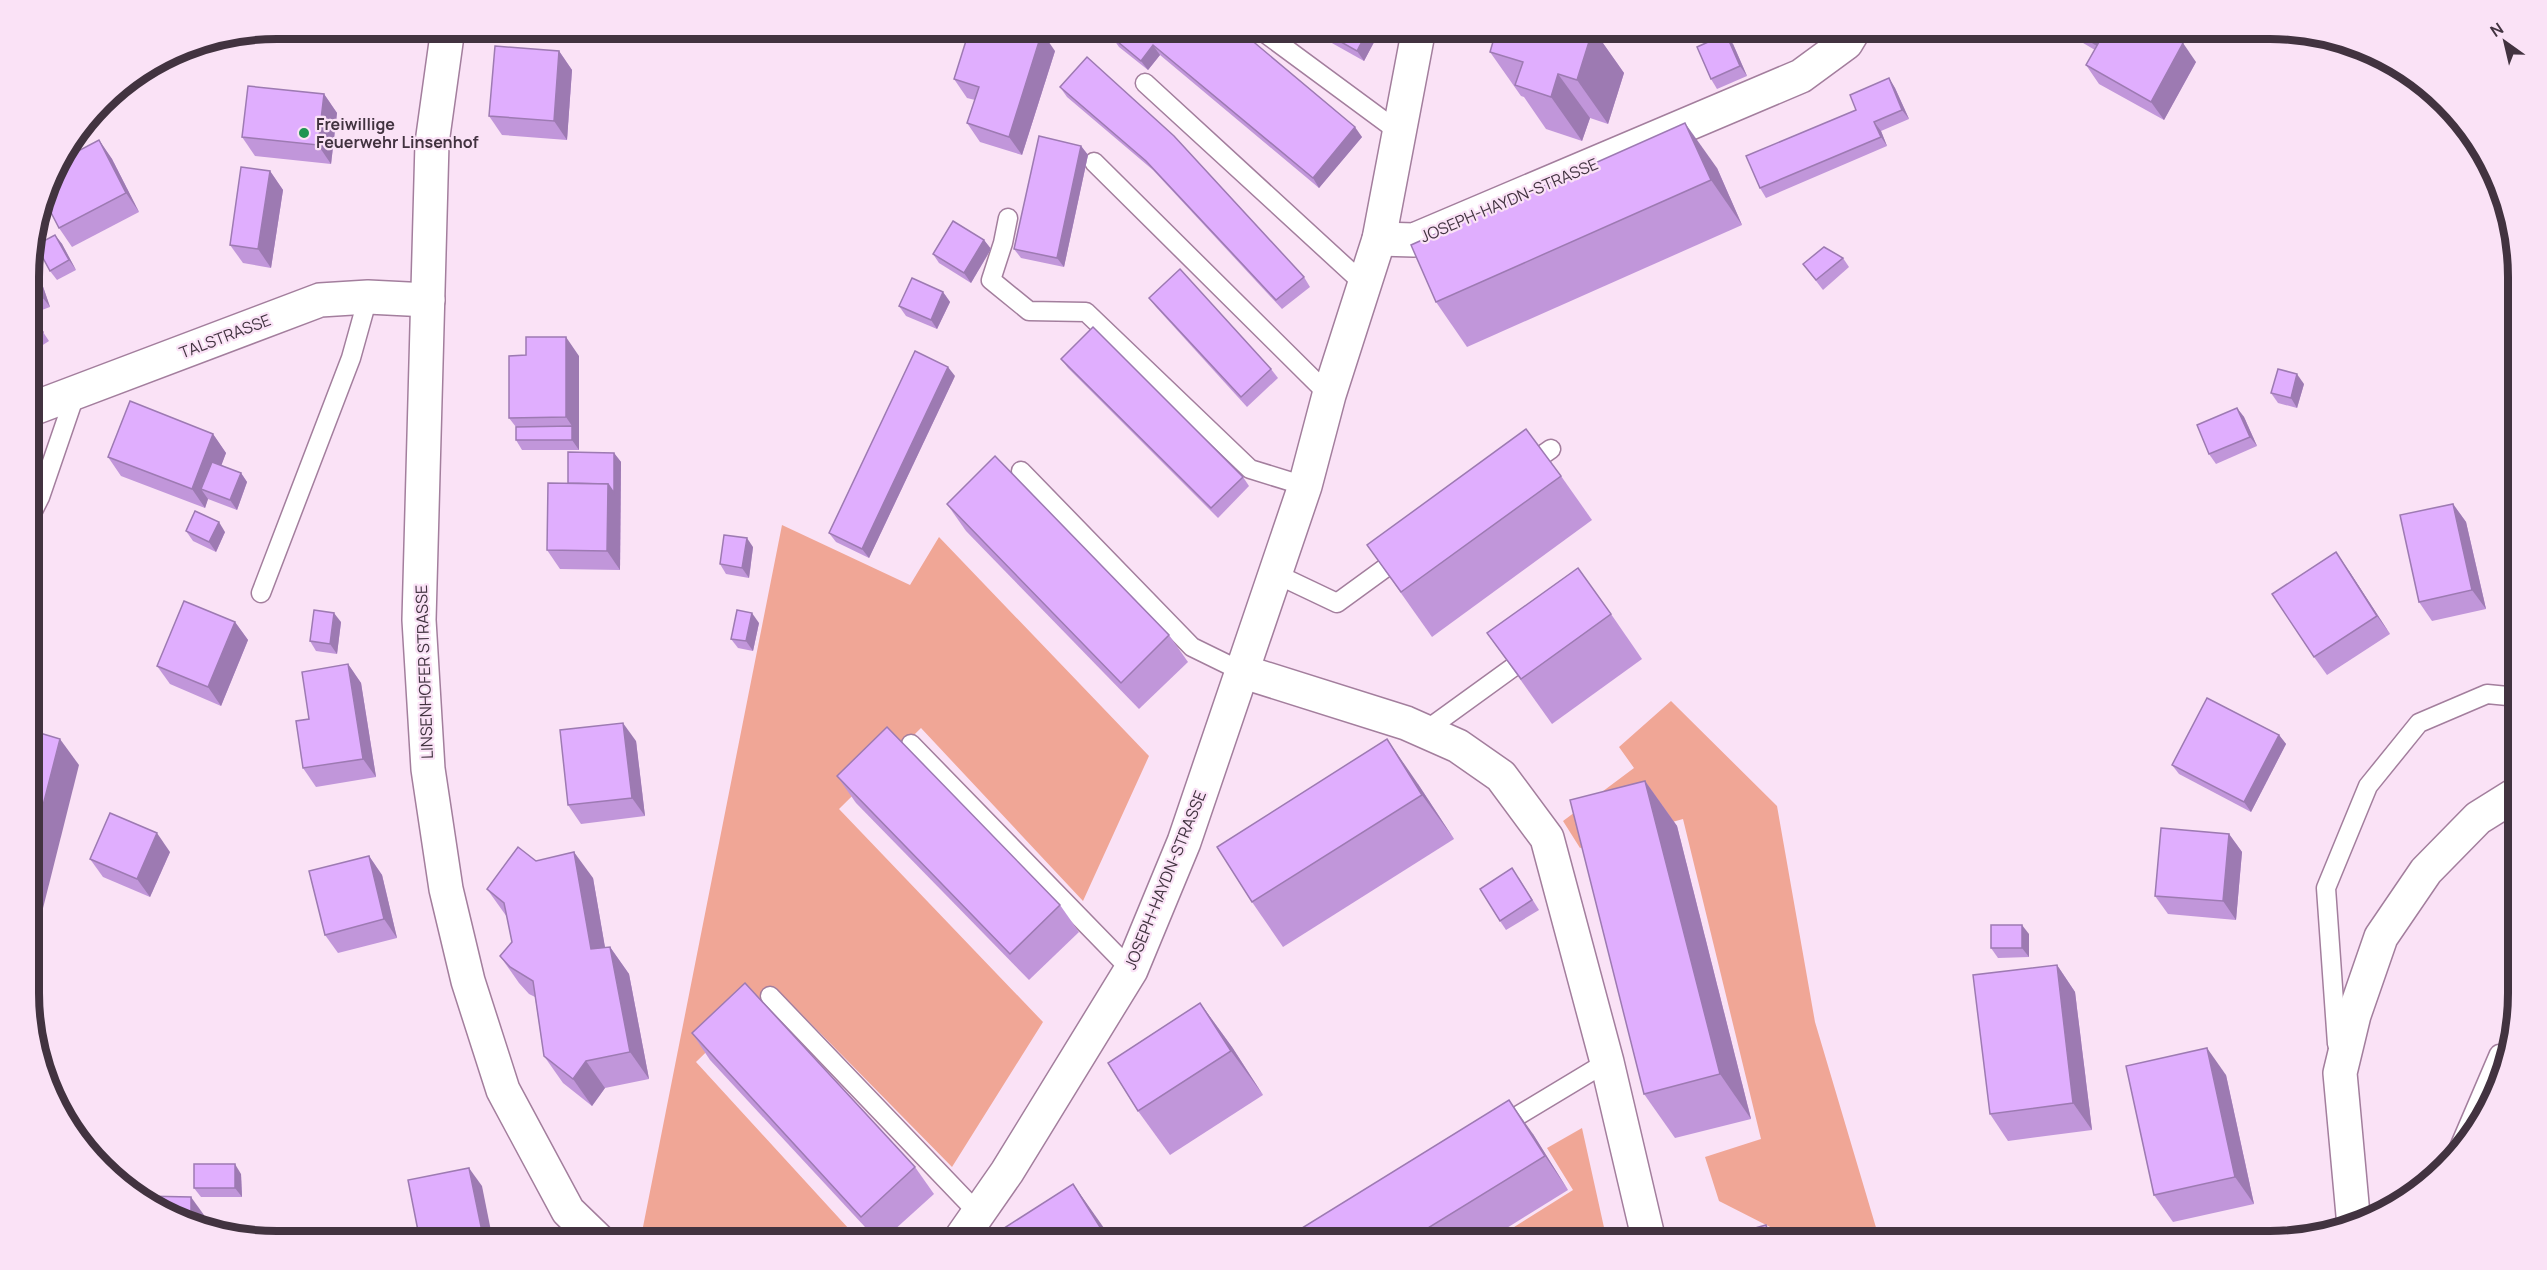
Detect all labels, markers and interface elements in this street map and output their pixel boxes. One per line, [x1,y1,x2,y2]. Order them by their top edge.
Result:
north arrow [2475,12,2535,72]
text: N [2486,17,2508,42]
place label: Freiwillige Feuerwehr Linsenhof [316,113,479,153]
marker: Freiwillige Feuerwehr Linsenhof [297,126,311,140]
street label: JOSEPH-HAYDN-STRASSE [1417,153,1601,247]
street label: TALSTRASSE [176,309,274,363]
street label: LINSENHOFER STRASSE [410,585,438,759]
street label: JOSEPH-HAYDN-STRASSE [1119,787,1211,973]

